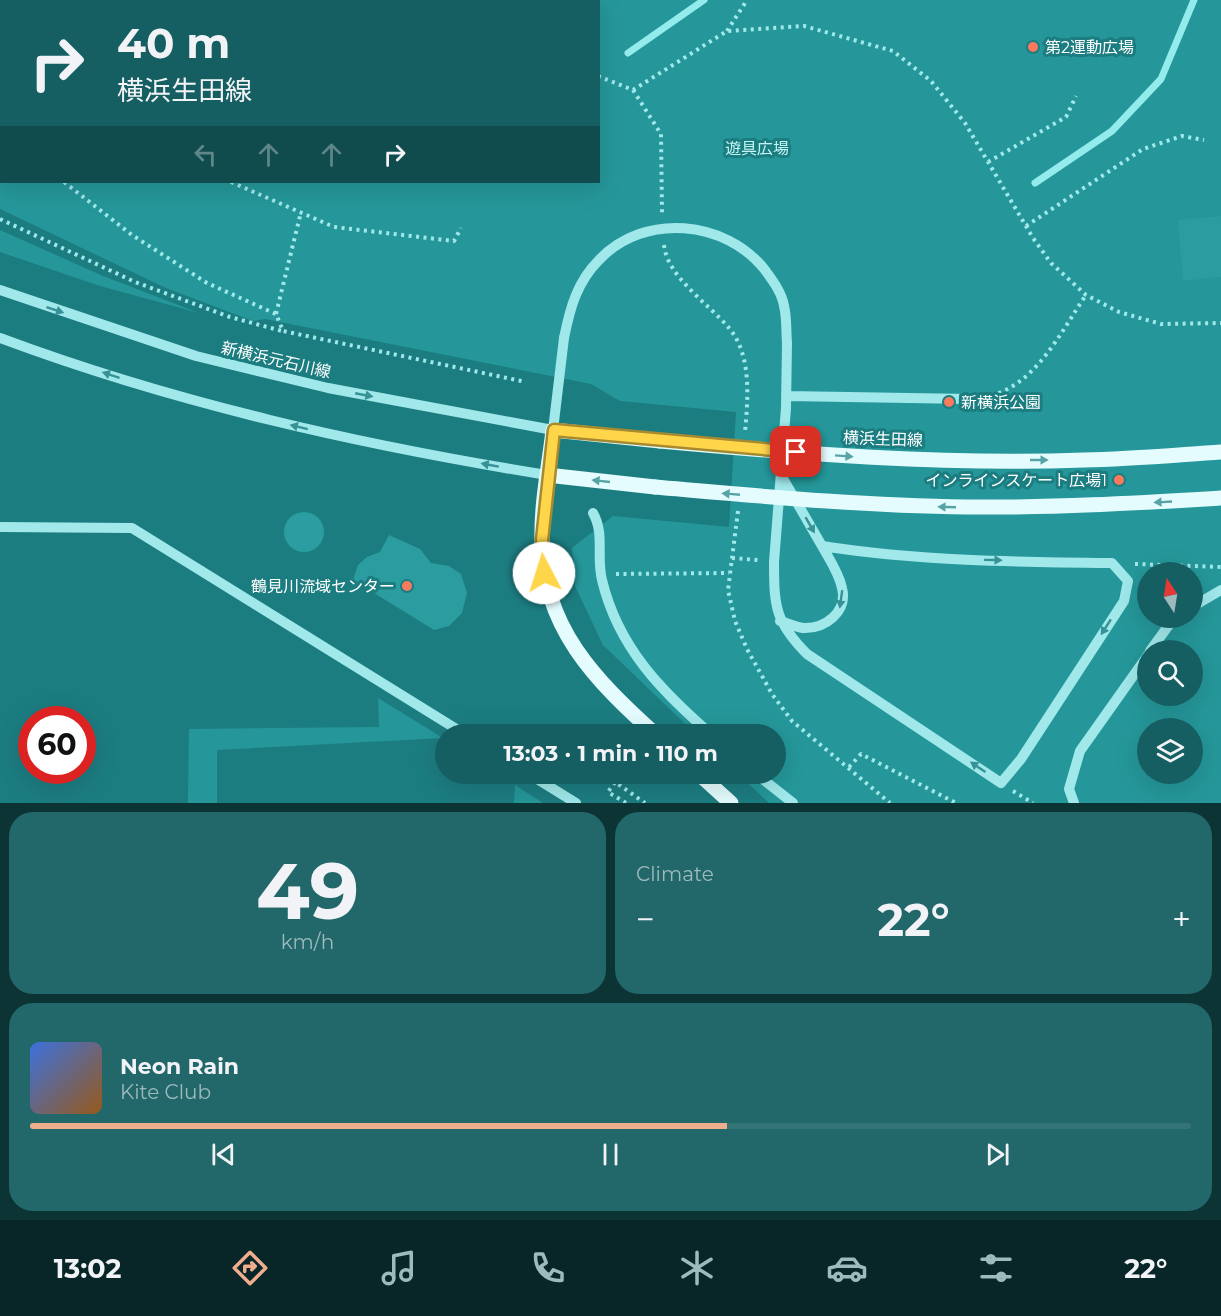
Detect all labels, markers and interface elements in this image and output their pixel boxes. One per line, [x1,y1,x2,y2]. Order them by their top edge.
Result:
text: 40 m [117,17,230,69]
icon: right [18,24,96,102]
place label: 第2運動広場 [1045,38,1134,57]
marker: 第2運動広場 [1026,40,1040,54]
text: 横浜生田線 [117,74,252,107]
icon: left [189,138,222,171]
icon: ahead [252,138,285,171]
icon: ahead [315,138,348,171]
icon: right [378,138,411,171]
park label: 遊具広場 [725,139,789,158]
one-way arrow [46,306,64,315]
street label: 新横浜元石川線 [219,338,333,382]
one-way arrow [102,370,120,379]
one-way arrow [355,391,374,400]
place label: 新横浜公園 [961,393,1041,412]
marker: 新横浜公園 [942,395,956,409]
one-way arrow [289,421,308,431]
pin [770,426,821,477]
street label: 横浜生田線 [843,428,923,450]
icon: arrive [779,435,812,468]
one-way arrow [835,451,854,461]
one-way arrow [1030,455,1049,465]
one-way arrow [480,461,499,470]
place label: インラインスケート広場1 [926,471,1107,490]
marker: インラインスケート広場1 [1112,473,1126,487]
one-way arrow [591,476,610,486]
one-way arrow [722,489,741,498]
one-way arrow [1153,497,1172,506]
one-way arrow [937,502,956,511]
one-way arrow [805,517,815,534]
position arrow [512,541,576,605]
one-way arrow [983,555,1002,565]
north arrow [1137,562,1203,628]
map controls [1137,562,1203,784]
place label: 鶴見川流域センター [251,577,395,596]
marker: 鶴見川流域センター [400,579,414,593]
one-way arrow [837,590,846,609]
one-way arrow [1101,619,1112,636]
button: search [1137,640,1203,706]
speed limit sign: 60 [18,706,96,784]
button: layers [1137,718,1203,784]
text: 13:03 · 1 min · 110 m [503,740,718,767]
one-way arrow [971,761,987,773]
text: 49 [256,843,359,939]
text: Climate [636,862,714,886]
text: 22° [878,892,949,947]
text: − [636,899,655,939]
text: + [1172,899,1191,939]
text: km/h [281,930,334,954]
text: Neon Rain [120,1053,239,1080]
text: Kite Club [120,1080,211,1104]
icon: previous [207,1138,240,1171]
icon: pause [594,1138,627,1171]
icon: next [981,1138,1014,1171]
icon: directions [229,1247,271,1289]
icon: music [378,1247,420,1289]
icon: phone [527,1247,569,1289]
icon: climate [676,1247,718,1289]
icon: car [826,1247,868,1289]
icon: filters [975,1247,1017,1289]
text: 13:02 [54,1252,121,1285]
text: 22° [1124,1252,1167,1285]

